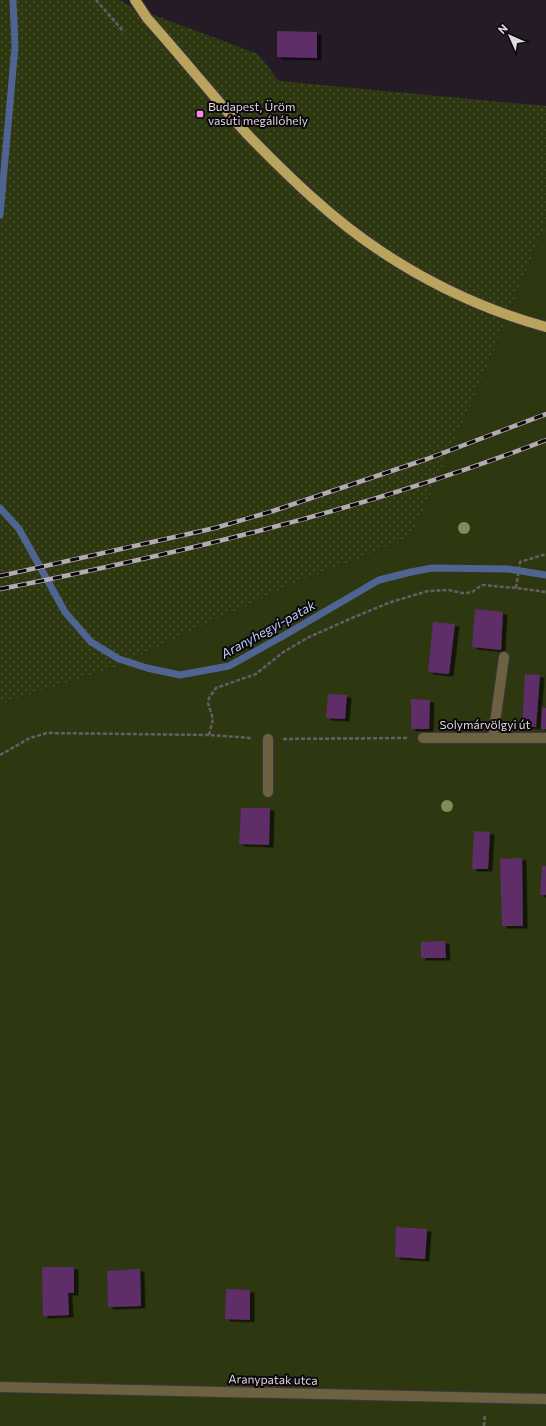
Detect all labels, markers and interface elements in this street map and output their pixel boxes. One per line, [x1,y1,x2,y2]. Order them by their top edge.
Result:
north arrow [490,16,530,56]
text: N [495,21,510,36]
place label: Budapest, Üröm vasúti megállóhely [208,99,308,127]
marker: Budapest, Üröm vasúti megállóhely [195,109,205,119]
water label: Aranyhegyi-patak [217,596,319,662]
street label: Solymárvölgyi út [440,717,530,731]
street label: Aranypatak utca [228,1371,318,1387]

